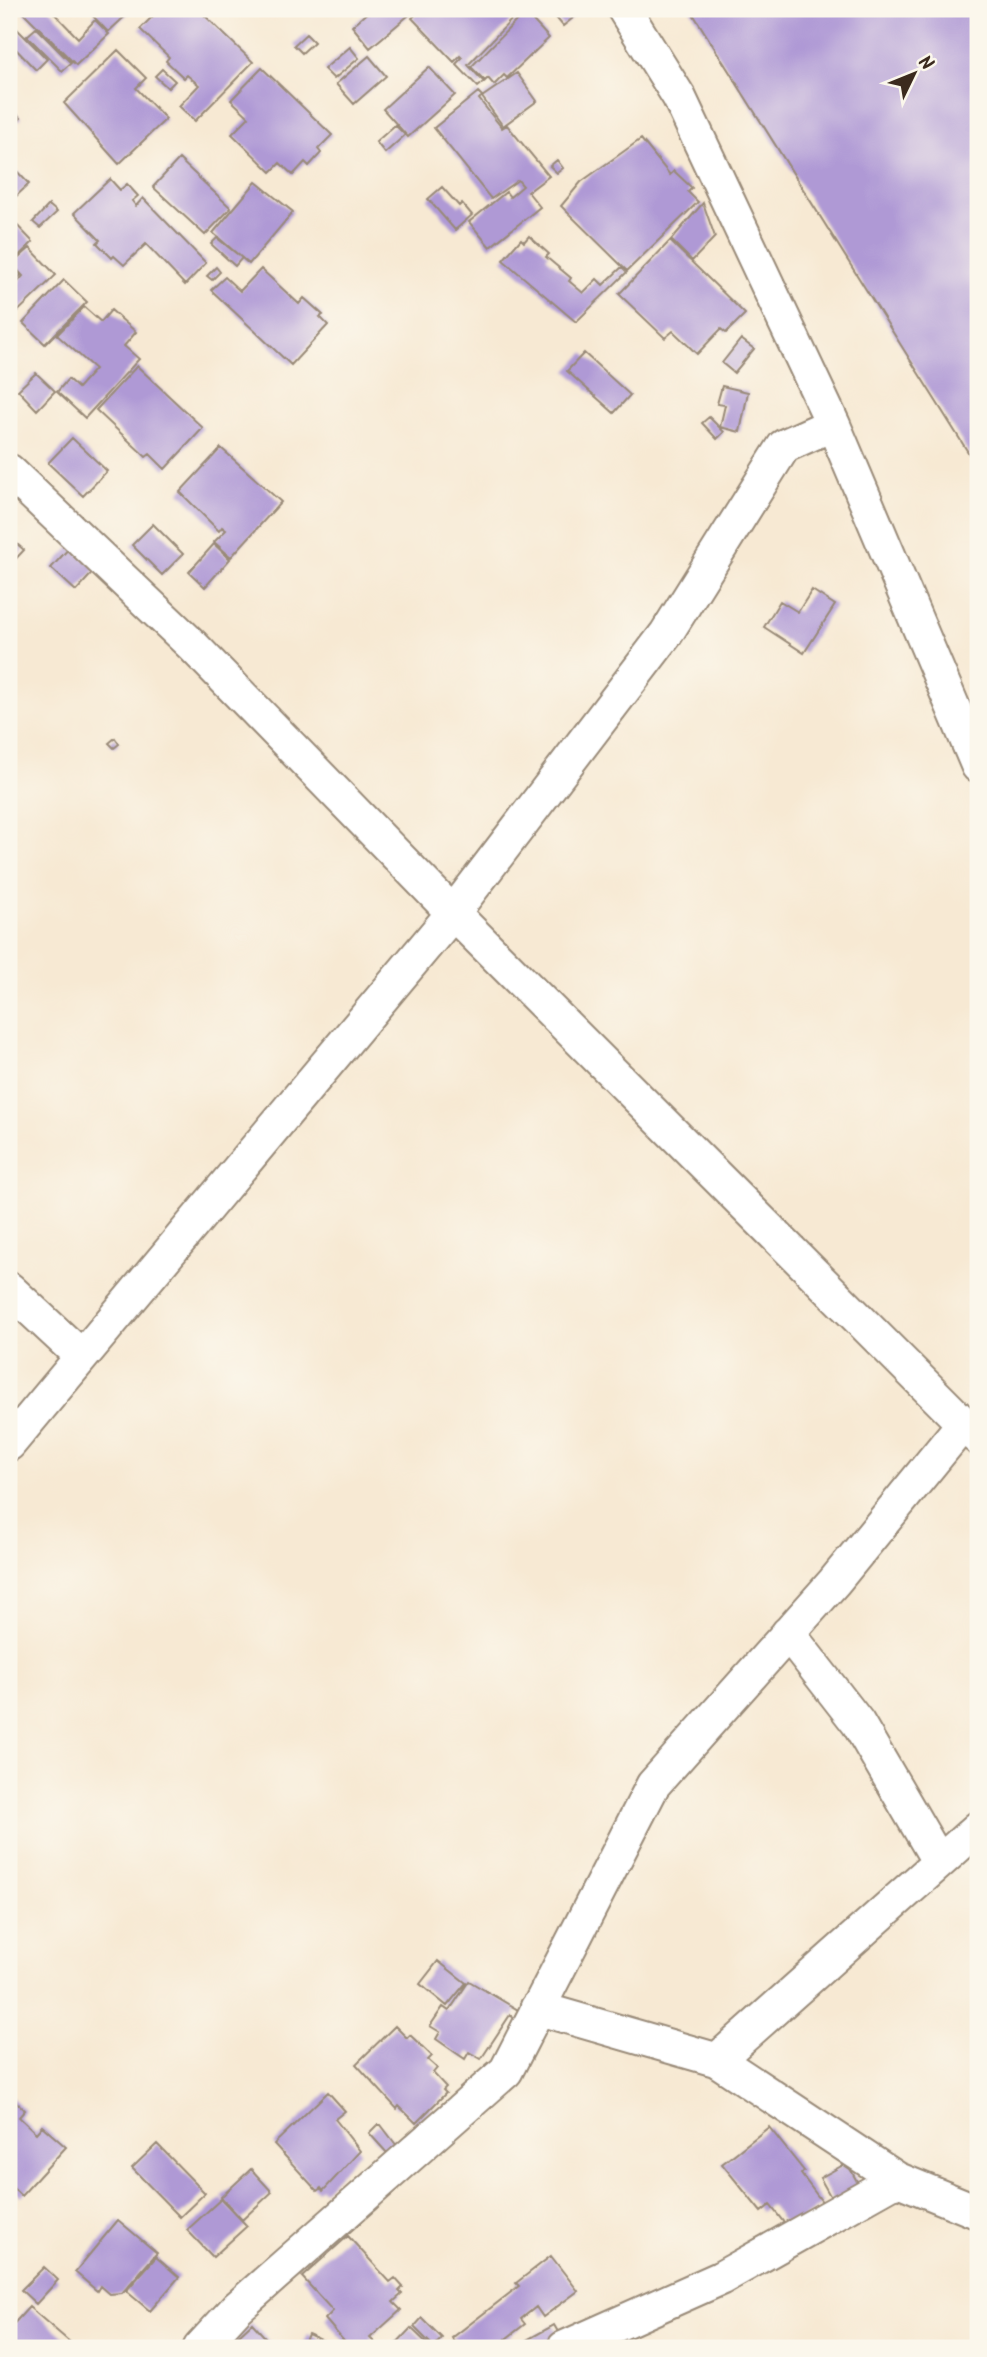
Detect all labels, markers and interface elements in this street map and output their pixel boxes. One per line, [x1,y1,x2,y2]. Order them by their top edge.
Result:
north arrow [878,38,948,108]
text: N [910,49,940,78]

